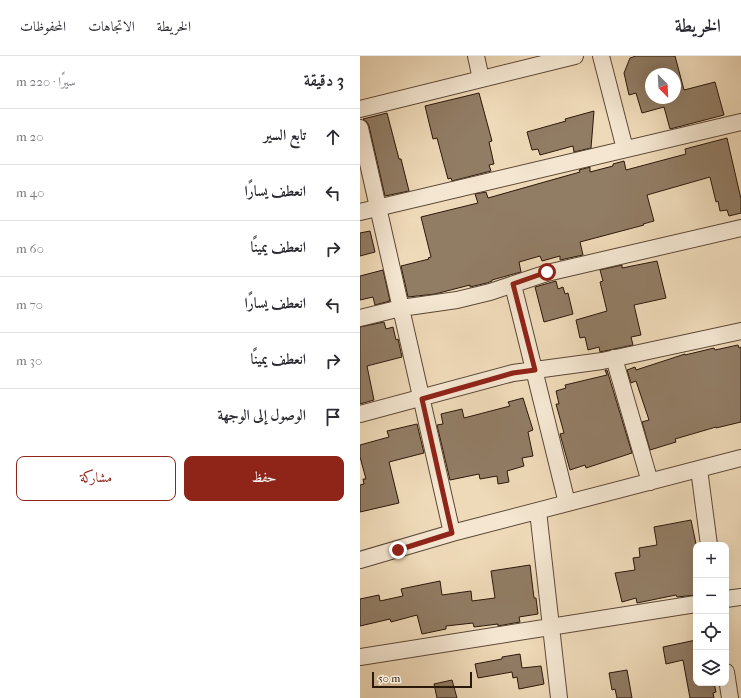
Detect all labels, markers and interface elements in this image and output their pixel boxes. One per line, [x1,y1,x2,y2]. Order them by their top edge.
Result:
text: الخريطة [675,15,721,37]
text: المحفوظات [20,18,66,35]
text: الاتجاهات [88,18,135,35]
text: الخريطة [157,18,191,35]
north arrow [645,68,681,104]
text: 3 دقيقة [304,70,344,90]
text: سيرًا · 220 m [16,74,76,89]
text: تابع السير [264,126,306,144]
icon: ahead [322,126,344,148]
text: 20 m [16,129,43,144]
text: انعطف يسارًا [245,182,306,200]
icon: left [322,182,344,204]
text: 40 m [16,185,44,200]
text: انعطف يمينًا [251,238,306,256]
icon: right [322,238,344,260]
text: 60 m [16,241,44,256]
route start [538,263,556,281]
text: انعطف يسارًا [245,294,306,312]
icon: left [322,294,344,316]
text: 70 m [16,297,43,312]
text: انعطف يمينًا [251,350,306,368]
icon: right [322,350,344,372]
text: 30 m [16,353,42,368]
text: الوصول إلى الوجهة [217,406,306,424]
icon: arrive [322,406,344,428]
button: مشاركة [16,456,176,501]
button: حفظ [184,456,344,501]
route end [389,541,407,559]
map controls [693,542,729,686]
button: + [693,542,729,578]
button: − [693,578,729,614]
button: locate [693,614,729,650]
button: layers [693,650,729,686]
scale bar [372,670,472,689]
text: 50 m [378,672,400,685]

